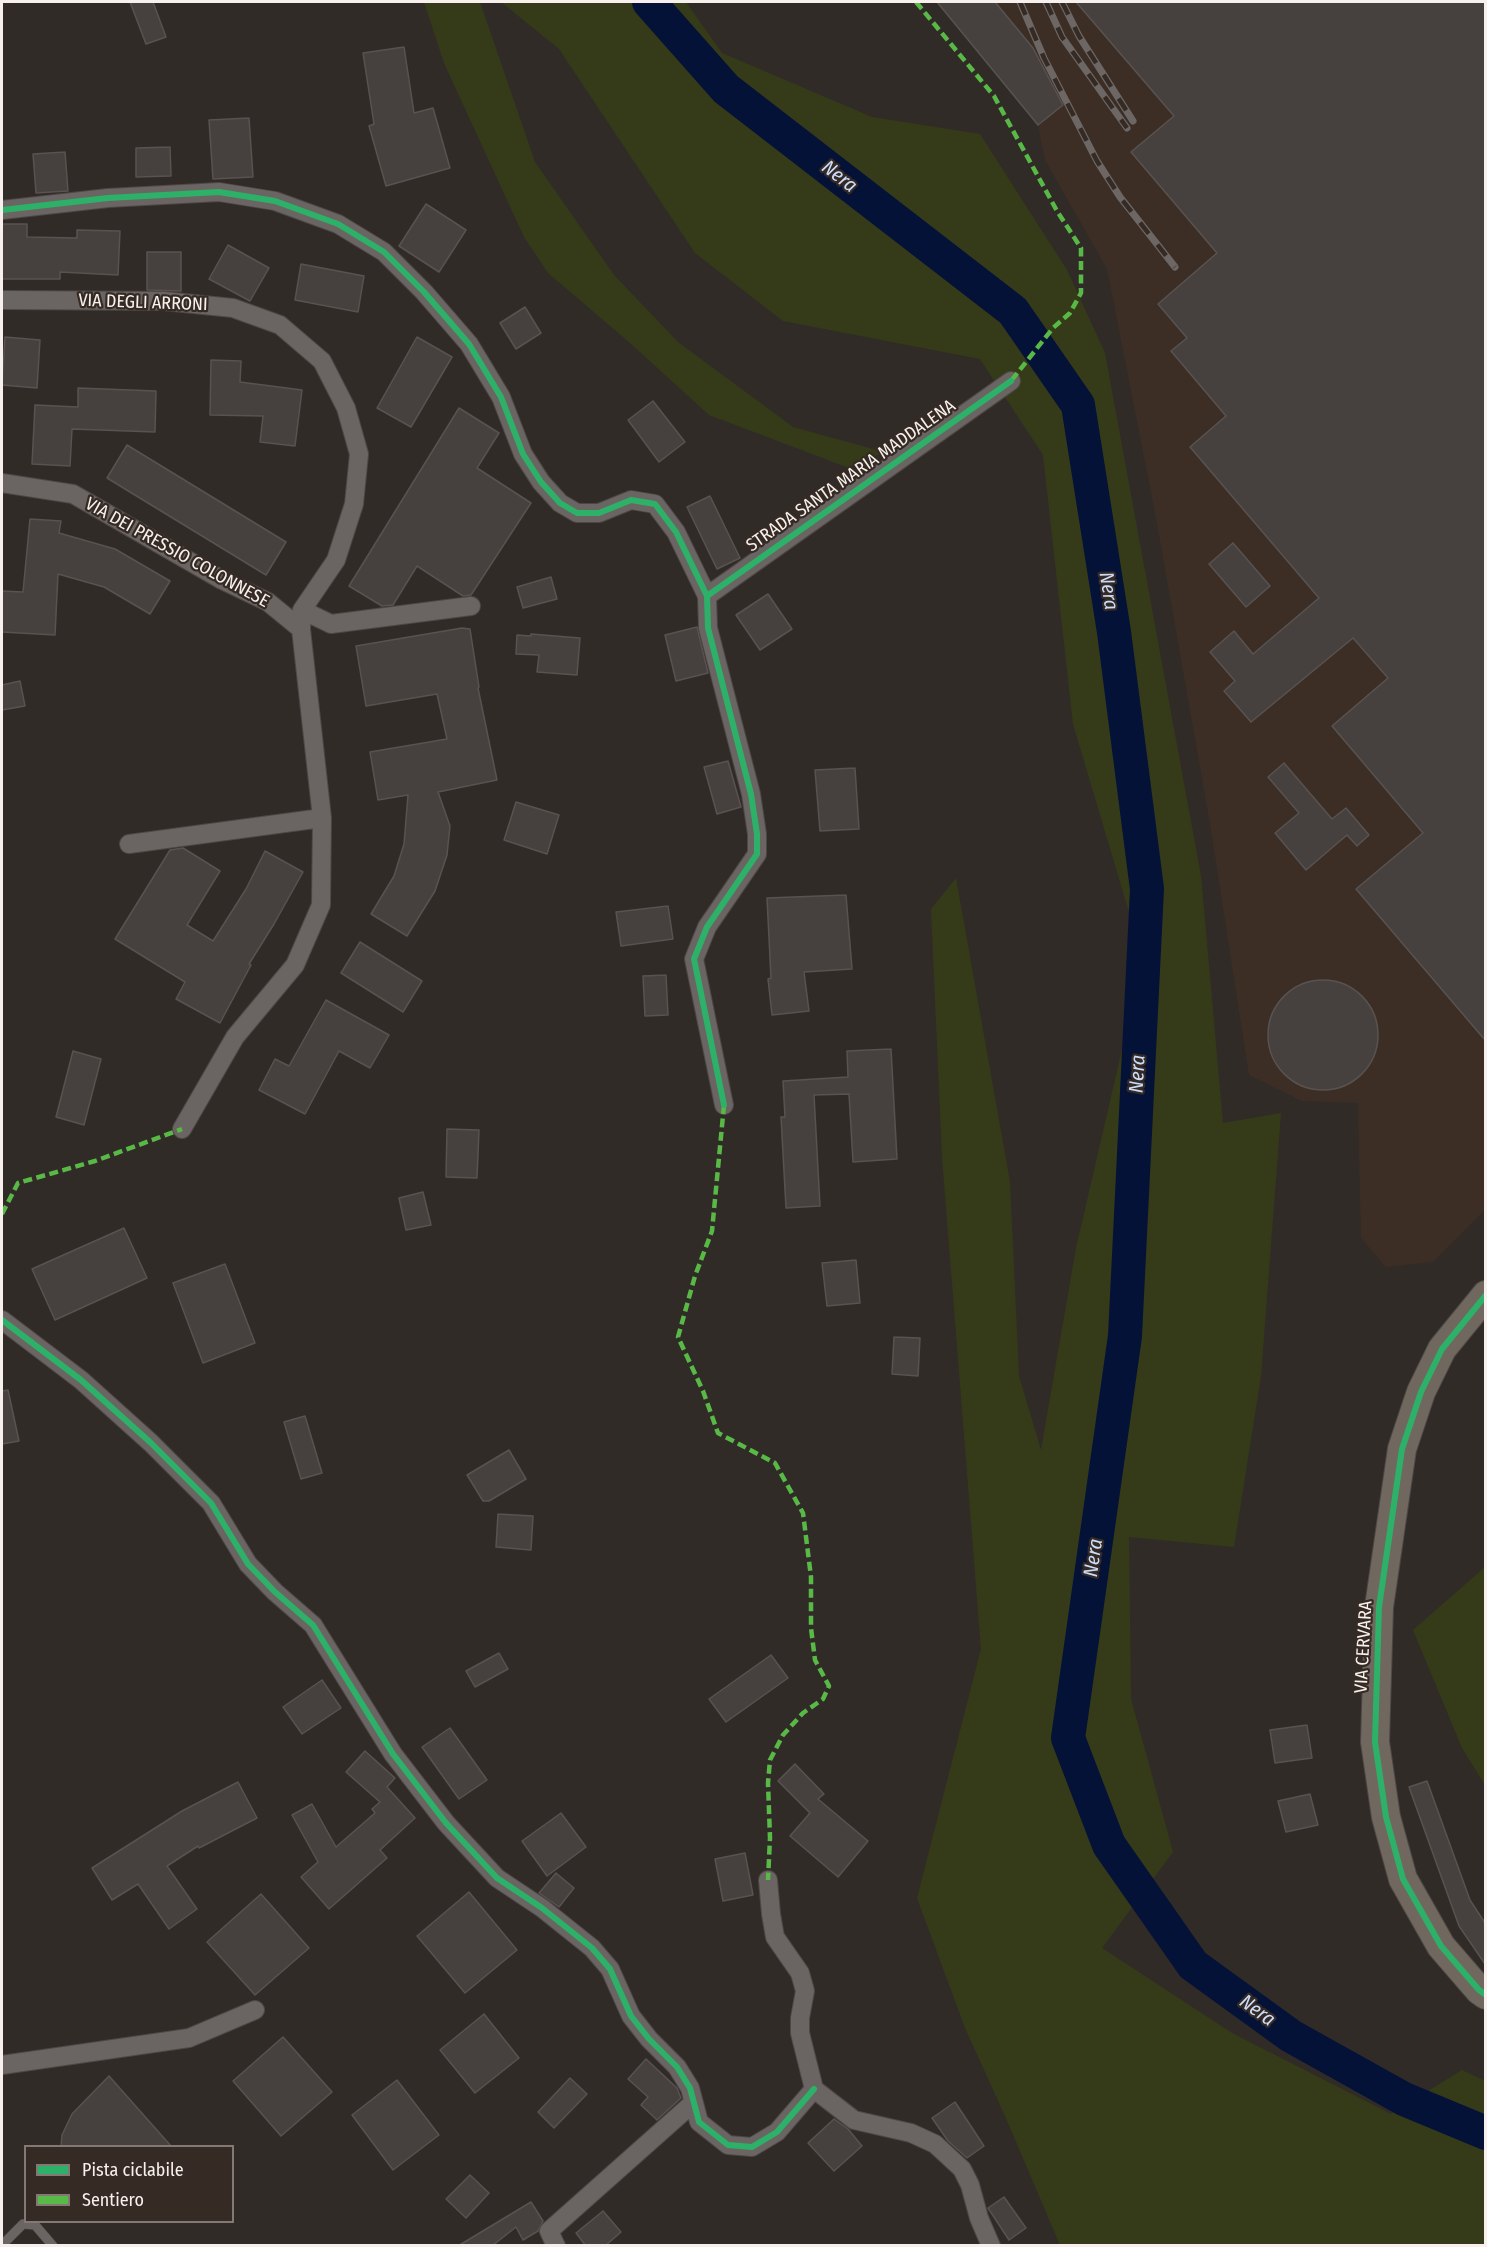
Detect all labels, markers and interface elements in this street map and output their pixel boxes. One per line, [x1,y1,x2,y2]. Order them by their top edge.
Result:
water label: Nera [816,156,862,198]
street label: VIA DEGLI ARRONI [78,290,208,316]
street label: STRADA SANTA MARIA MADDALENA [742,395,960,557]
street label: VIA DEI PRESSIO COLONNESE [81,493,273,613]
water label: Nera [1093,570,1123,612]
water label: Nera [1125,1054,1151,1094]
water label: Nera [1079,1537,1109,1579]
street label: VIA CERVARA [1351,1600,1377,1694]
water label: Nera [1234,1990,1280,2032]
legend [24,2145,234,2223]
text: Pista ciclabile [82,2159,184,2181]
text: Sentiero [82,2189,144,2211]

